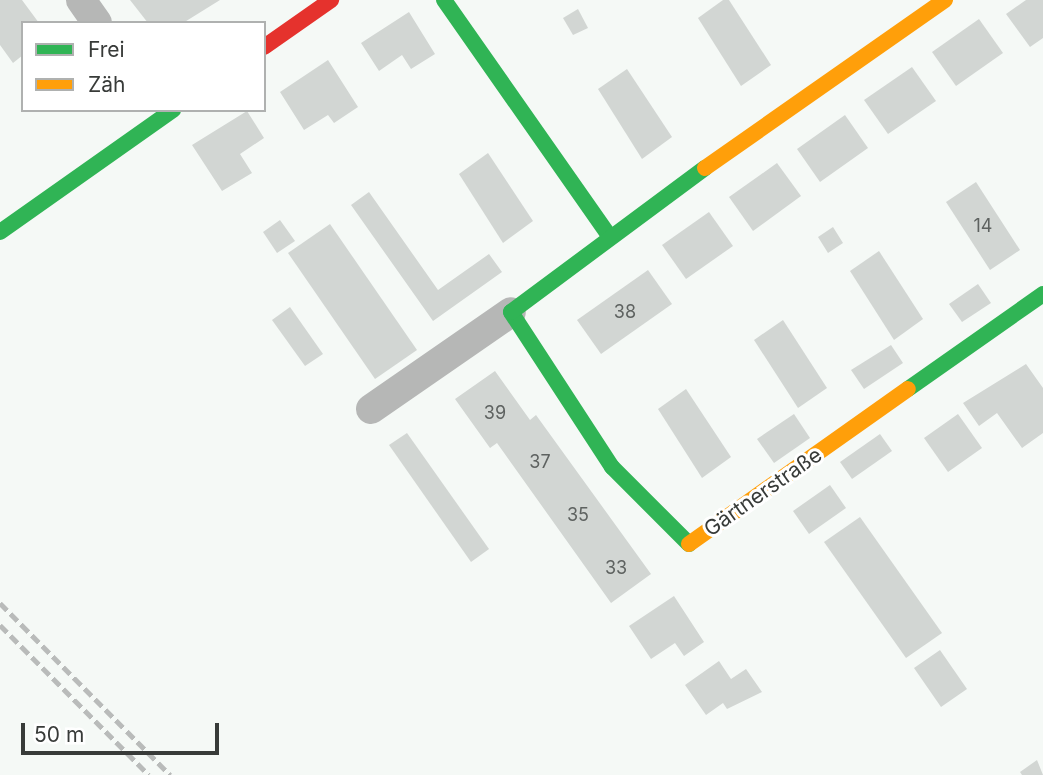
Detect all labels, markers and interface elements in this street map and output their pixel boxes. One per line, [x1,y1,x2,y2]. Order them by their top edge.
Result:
legend [21,21,266,112]
text: Frei [88,37,125,62]
text: Zäh [88,72,125,97]
house number: 14 [974,215,992,237]
house number: 38 [614,301,636,323]
house number: 39 [484,402,506,424]
street label: Gärtnerstraße [699,442,827,542]
house number: 37 [529,451,551,473]
house number: 35 [567,504,589,526]
house number: 33 [605,557,627,579]
scale bar [24,708,222,752]
text: 50 m [34,722,84,747]

